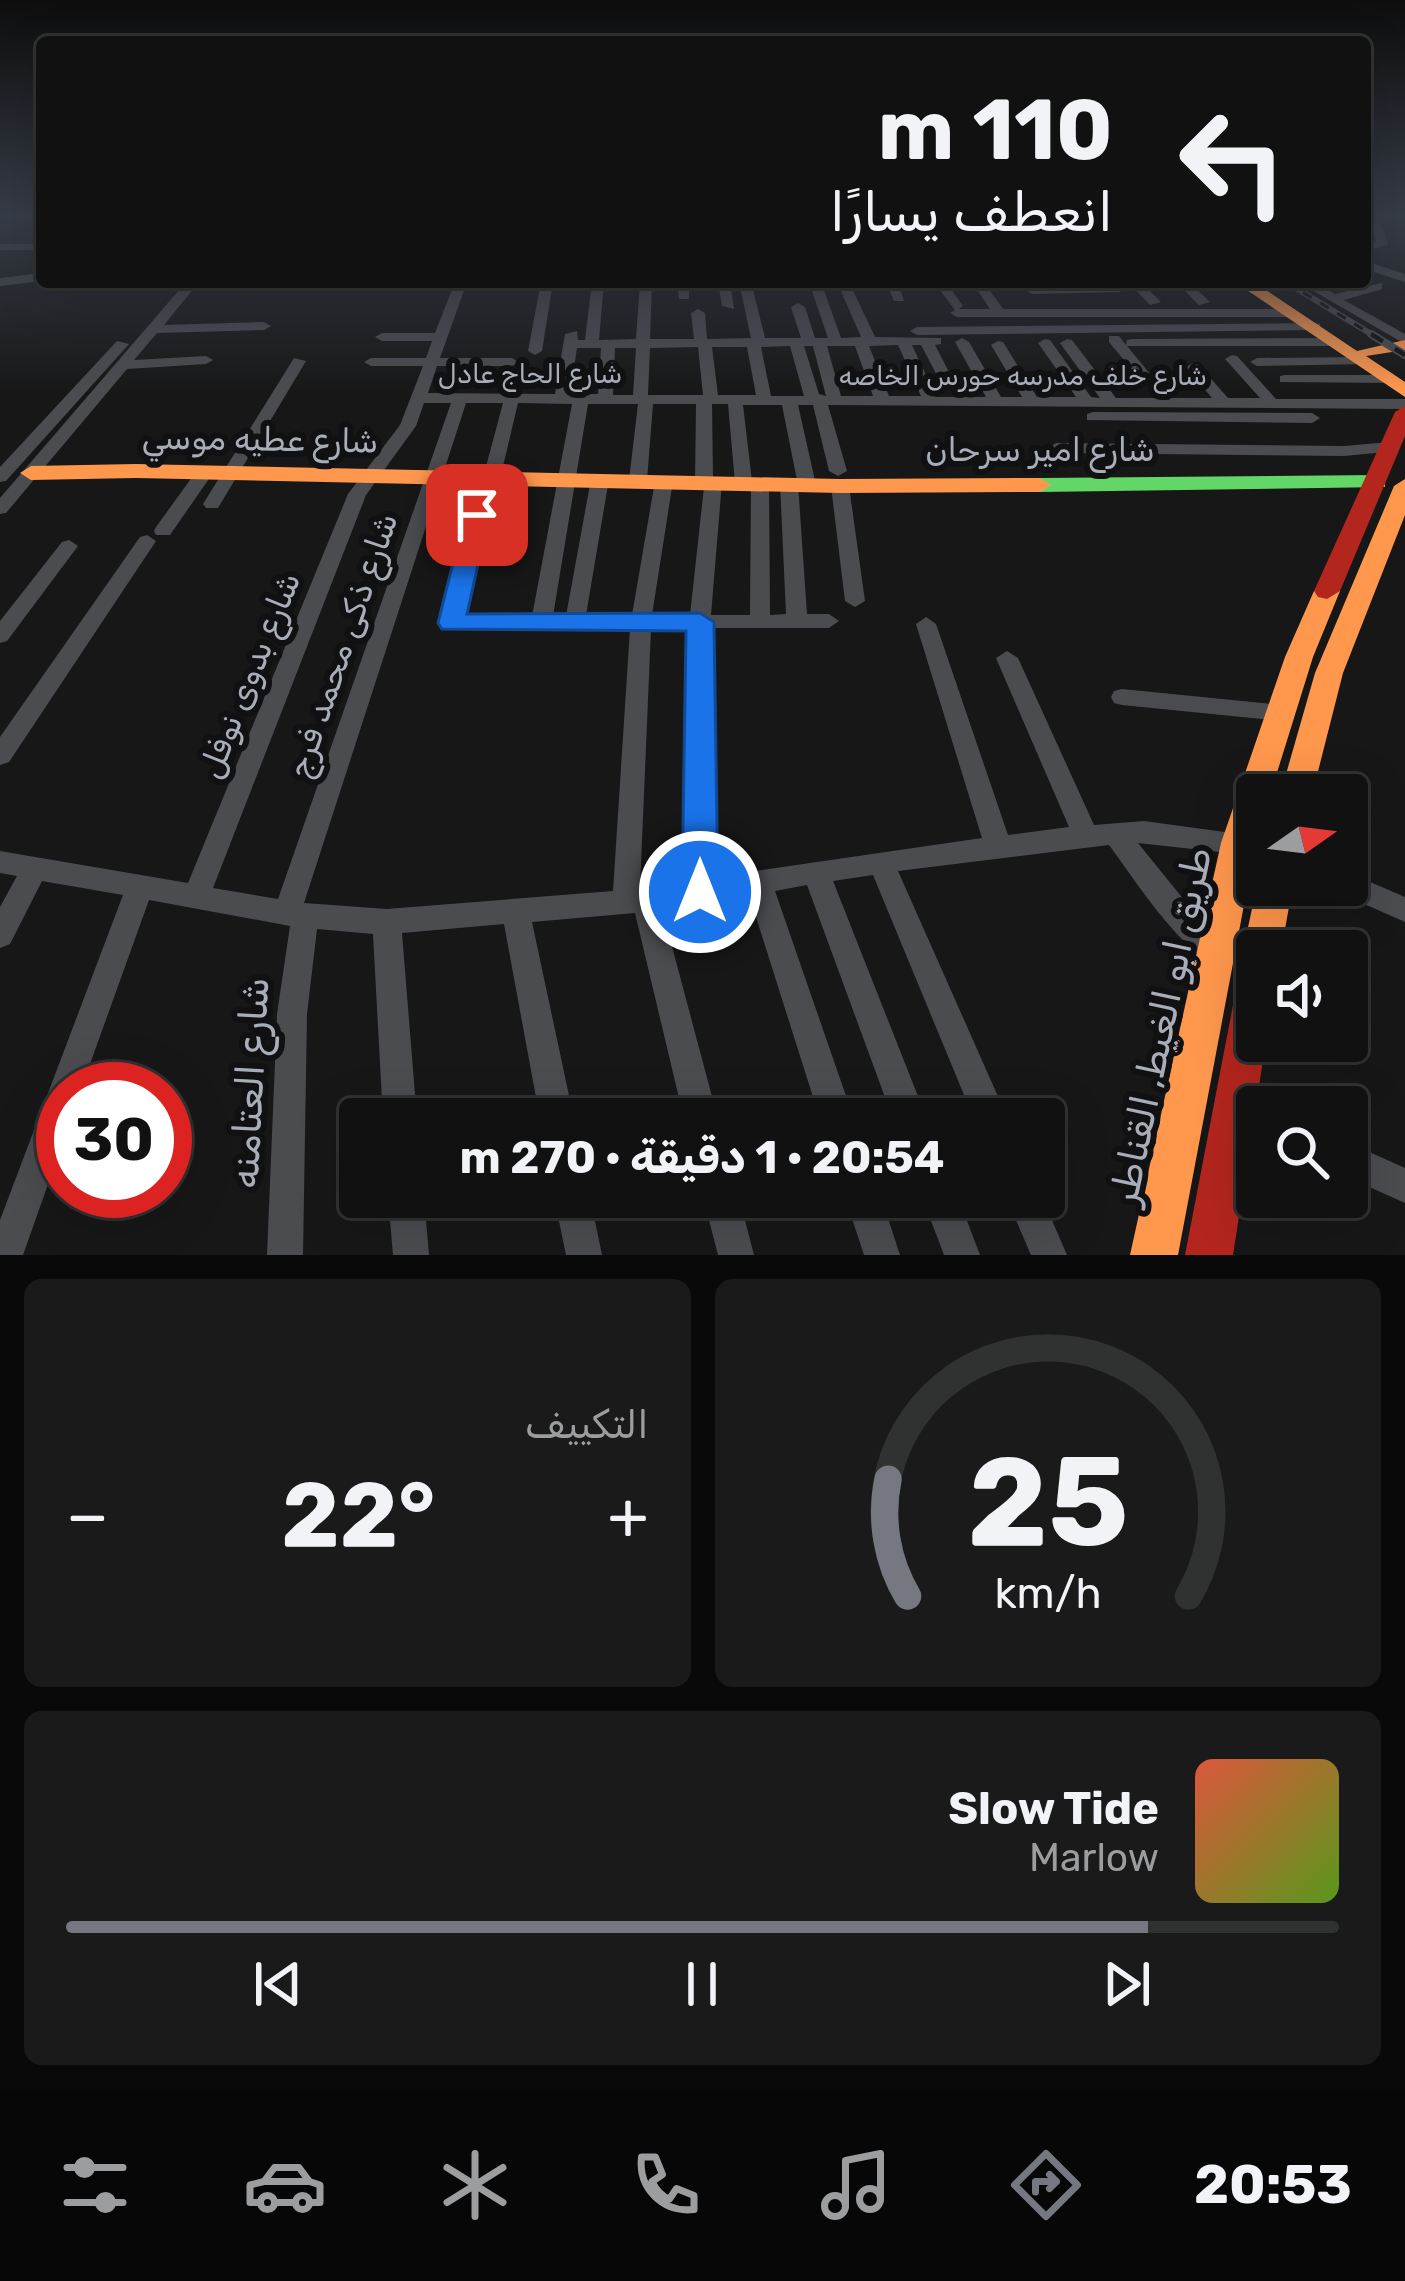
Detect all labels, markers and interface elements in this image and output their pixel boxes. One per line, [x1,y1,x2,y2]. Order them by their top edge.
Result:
text: 110 m [878,80,1113,180]
icon: left [1155,84,1311,240]
text: انعطف يسارًا [830,181,1113,245]
street label: شارع الحاج عادل [438,358,622,392]
street label: شارع خلف مدرسه حورس الخاصه [839,360,1207,394]
street label: شارع عطيه موسي [141,417,379,467]
street label: شارع امير سرحان [925,430,1155,473]
pin [426,464,528,566]
icon: arrive [444,482,510,548]
street label: شارع ذكى محمد فرج [278,508,409,784]
street label: شارع بدوى نوفل [190,566,312,785]
north arrow [1236,774,1368,906]
map controls [1236,774,1368,1218]
position arrow [637,829,763,955]
street label: طريق ابو الغيط, القناطر [1100,843,1221,1211]
button: sound [1236,930,1368,1062]
street label: شارع العتامنه [221,976,283,1190]
speed limit sign: 30 [36,1062,192,1218]
button: search [1236,1086,1368,1218]
text: 20:54 · 1 دقيقة · 270 m [460,1131,944,1184]
text: التكييف [525,1402,649,1448]
text: 25 [967,1428,1129,1576]
text: 22° [281,1462,435,1569]
text: − [66,1476,109,1555]
text: + [607,1476,649,1555]
text: km/h [994,1568,1101,1619]
text: Slow Tide [948,1782,1159,1835]
text: Marlow [1029,1835,1159,1881]
icon: previous [245,1951,311,2017]
icon: pause [669,1951,735,2017]
icon: next [1094,1951,1160,2017]
icon: filters [53,2143,137,2227]
icon: car [243,2143,327,2227]
icon: climate [433,2143,517,2227]
icon: phone [624,2143,708,2227]
icon: music [814,2143,898,2227]
icon: directions [1004,2143,1088,2227]
text: 20:53 [1194,2153,1352,2217]

